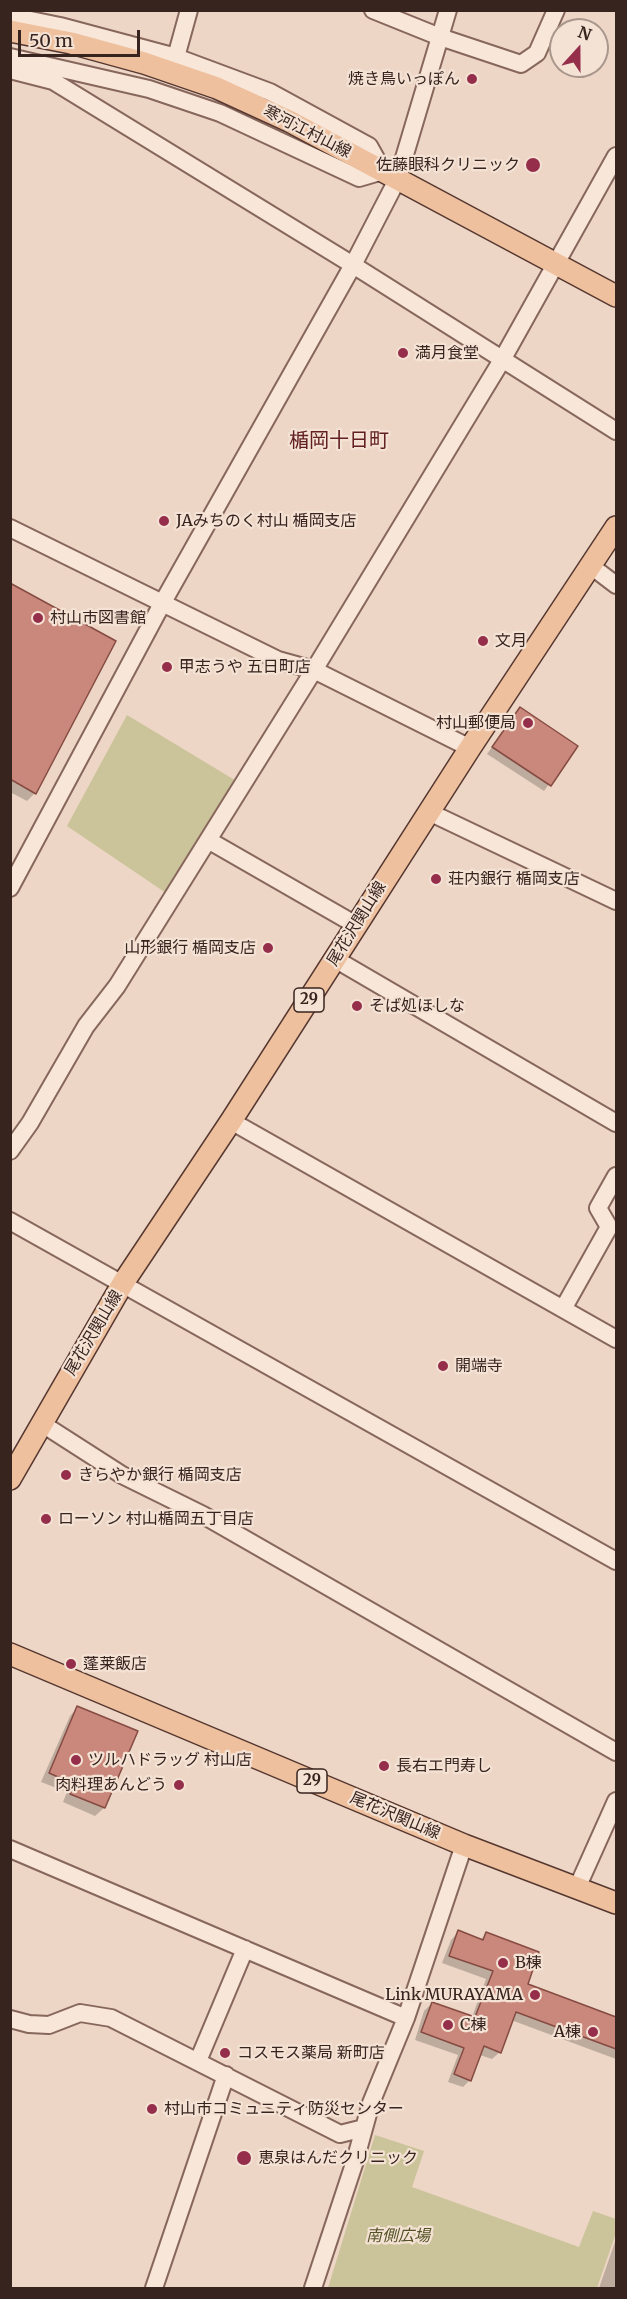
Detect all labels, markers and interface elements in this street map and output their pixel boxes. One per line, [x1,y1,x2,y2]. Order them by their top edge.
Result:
scale bar [21,18,142,56]
north arrow [549,18,609,78]
text: N [575,21,594,45]
text: 50 m [29,29,73,52]
place label: 焼き鳥いっぽん [348,69,460,89]
marker: 焼き鳥いっぽん [465,72,479,86]
street label: 寒河江村山線 [260,102,354,162]
place label: 佐藤眼科クリニック [376,155,520,175]
marker: 佐藤眼科クリニック [524,156,542,174]
place label: 満月食堂 [415,343,479,363]
marker: 満月食堂 [396,346,410,360]
district label: 楯岡十日町 [289,429,389,453]
place label: JAみちのく村山 楯岡支店 [176,511,357,531]
marker: JAみちのく村山 楯岡支店 [157,514,171,528]
place label: 村山市図書館 [50,608,146,628]
marker: 村山市図書館 [31,611,45,625]
place label: 文月 [495,631,527,651]
marker: 文月 [476,634,490,648]
place label: 甲志うや 五日町店 [179,657,311,677]
marker: 甲志うや 五日町店 [160,660,174,674]
place label: 村山郵便局 [436,713,516,733]
marker: 村山郵便局 [521,716,535,730]
place label: 荘内銀行 楯岡支店 [448,869,580,889]
marker: 荘内銀行 楯岡支店 [429,872,443,886]
street label: 尾花沢関山線 [323,878,391,970]
place label: 山形銀行 楯岡支店 [124,938,256,958]
marker: 山形銀行 楯岡支店 [261,941,275,955]
road number: 29 [294,988,324,1012]
place label: そば処ほしな [369,996,465,1016]
marker: そば処ほしな [350,999,364,1013]
street label: 尾花沢関山線 [61,1287,127,1379]
place label: 開端寺 [455,1356,503,1376]
marker: 開端寺 [436,1359,450,1373]
place label: きらやか銀行 楯岡支店 [78,1465,242,1485]
marker: きらやか銀行 楯岡支店 [59,1468,73,1482]
place label: ローソン 村山楯岡五丁目店 [58,1509,254,1529]
marker: ローソン 村山楯岡五丁目店 [39,1512,53,1526]
place label: 蓬莱飯店 [83,1654,147,1674]
marker: 蓬莱飯店 [64,1657,78,1671]
place label: ツルハドラッグ 村山店 [88,1750,252,1770]
marker: ツルハドラッグ 村山店 [69,1753,83,1767]
place label: 長右エ門寿し [396,1756,492,1776]
marker: 長右エ門寿し [377,1759,391,1773]
road number: 29 [297,1769,327,1793]
place label: 肉料理あんどう [55,1775,167,1795]
marker: 肉料理あんどう [172,1778,186,1792]
street label: 尾花沢関山線 [347,1788,443,1844]
place label: B棟 [515,1953,542,1973]
marker: B棟 [496,1956,510,1970]
place label: Link MURAYAMA [385,1985,523,2005]
marker: Link MURAYAMA [528,1988,542,2002]
place label: C棟 [460,2015,486,2035]
marker: C棟 [441,2018,455,2032]
place label: A棟 [554,2022,581,2042]
marker: A棟 [586,2025,600,2039]
place label: コスモス薬局 新町店 [237,2043,385,2063]
marker: コスモス薬局 新町店 [218,2046,232,2060]
place label: 村山市コミュニティ防災センター [164,2099,404,2119]
marker: 村山市コミュニティ防災センター [145,2102,159,2116]
place label: 恵泉はんだクリニック [258,2148,418,2168]
marker: 恵泉はんだクリニック [235,2149,253,2167]
park label: 南側広場 [366,2226,430,2246]

